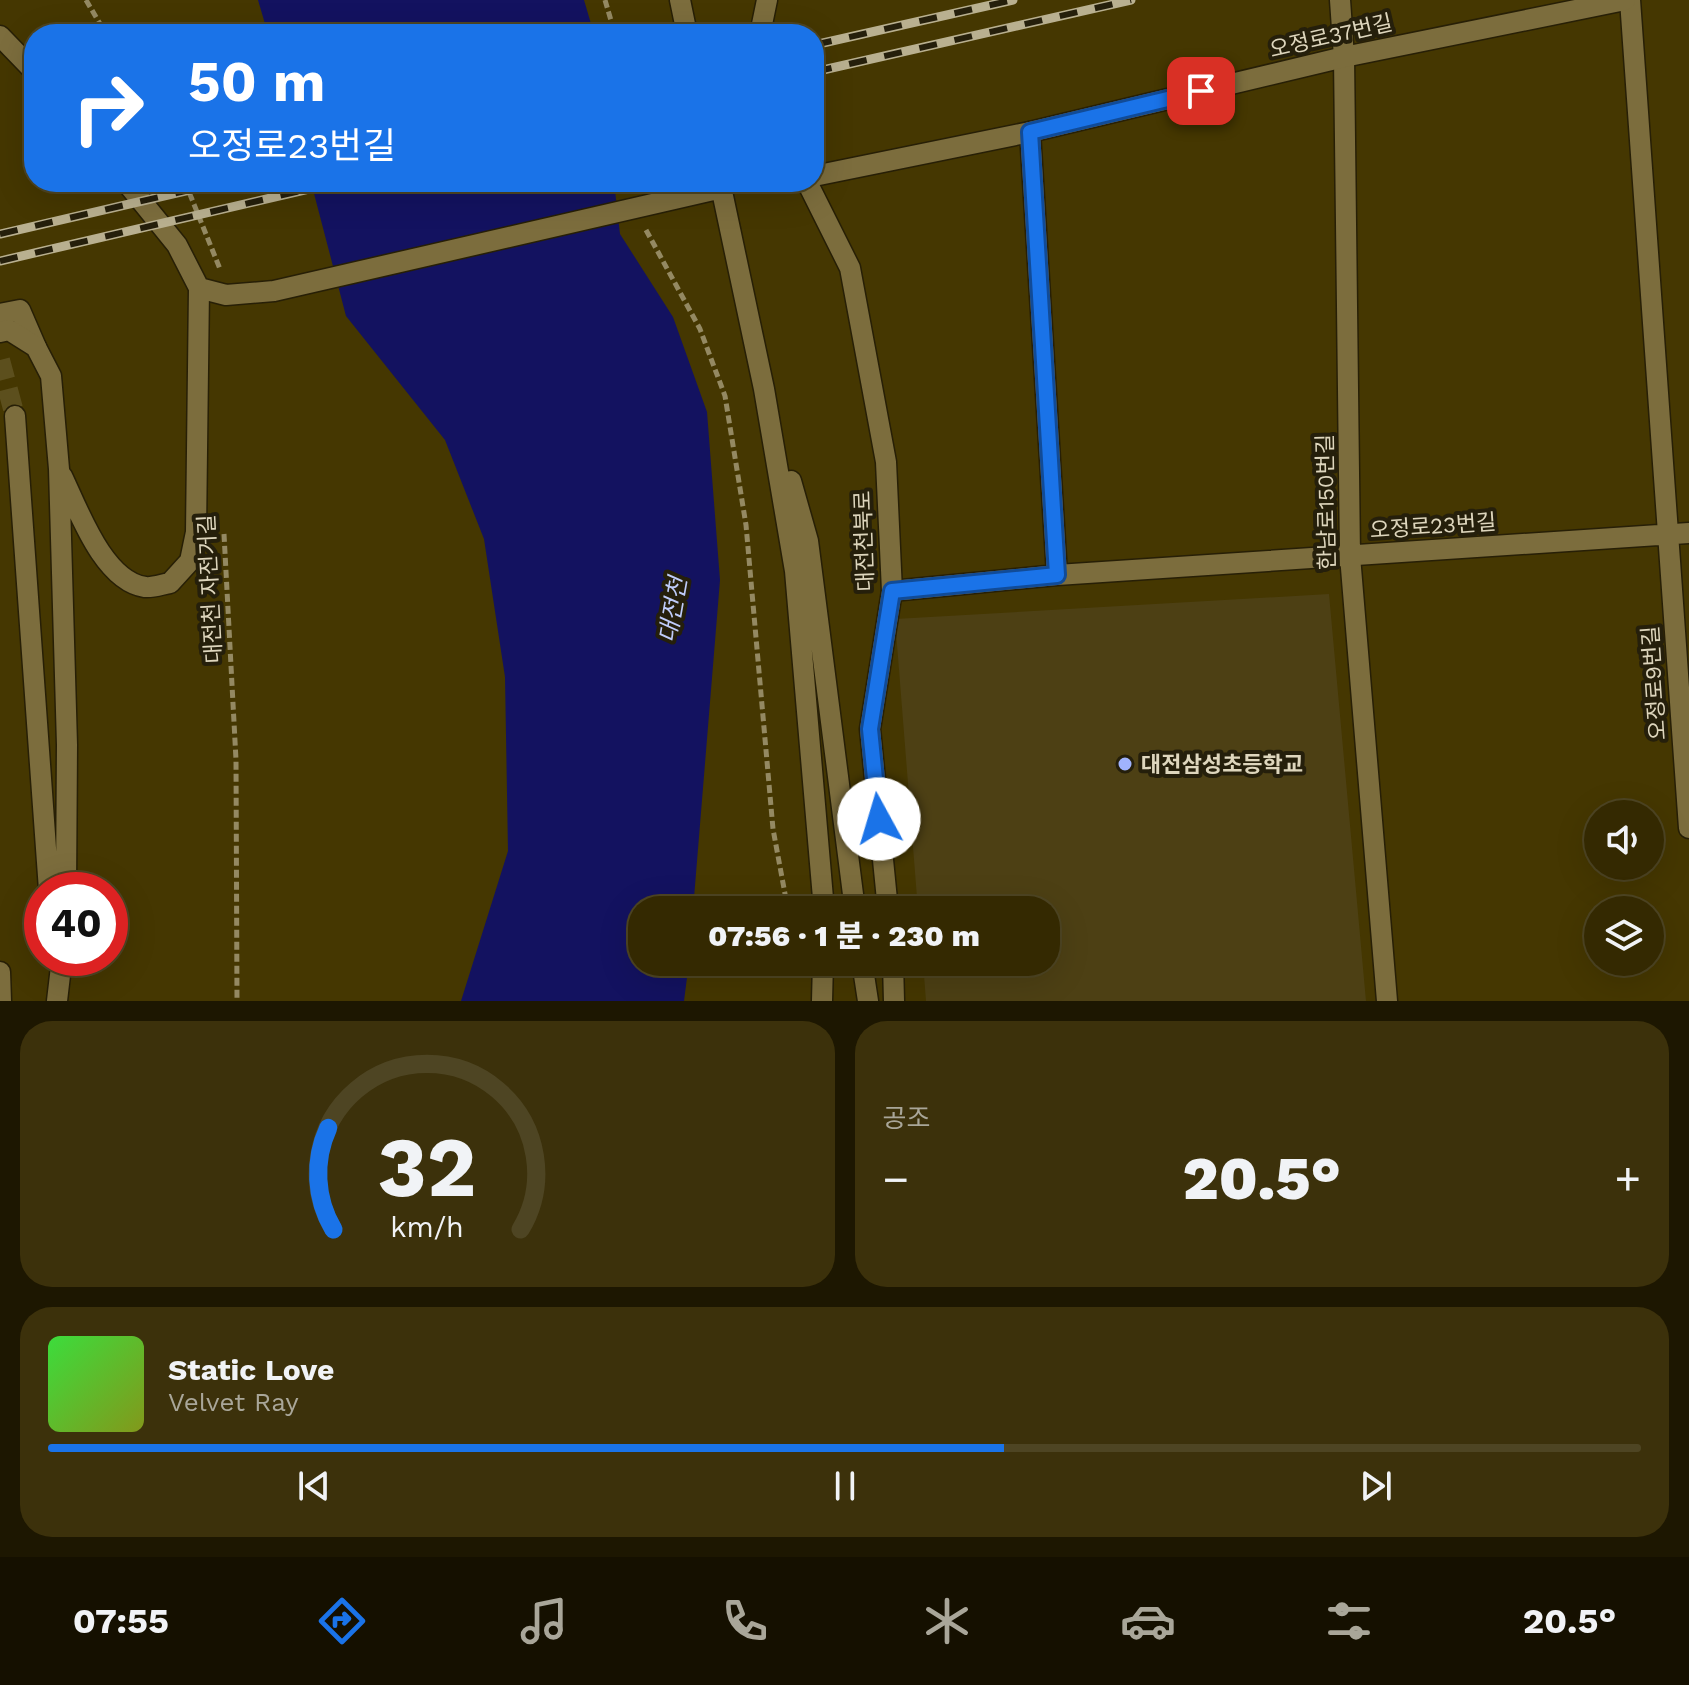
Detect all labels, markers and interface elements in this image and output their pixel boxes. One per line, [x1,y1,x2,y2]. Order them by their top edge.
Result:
street label: 오정로37번길 [1267,10,1395,62]
text: 50 m [188,49,325,115]
icon: right [56,56,160,160]
pin [1167,57,1235,125]
icon: arrive [1179,69,1223,113]
text: 오정로23번길 [188,125,396,167]
street label: 한남로150번길 [1312,434,1340,570]
street label: 대전천북로 [850,490,878,592]
street label: 오정로23번길 [1369,509,1497,543]
street label: 대전천 자전거길 [194,514,226,664]
water label: 대전천 [653,572,693,645]
street label: 오정로9번길 [1638,625,1670,741]
place label: 대전삼성초등학교 [1141,752,1303,777]
marker: 대전삼성초등학교 [1116,755,1134,773]
position arrow [837,777,921,861]
map controls [1584,800,1664,976]
button: sound [1584,800,1664,880]
speed limit sign: 40 [24,872,128,976]
button: layers [1584,896,1664,976]
text: 07:56 · 1 분 · 230 m [708,918,980,953]
text: 공조 [883,1103,930,1133]
text: 32 [378,1119,477,1216]
text: 20.5° [1183,1143,1341,1214]
text: − [883,1153,909,1205]
text: + [1614,1153,1641,1205]
text: km/h [390,1210,464,1244]
text: Static Love [168,1352,334,1387]
text: Velvet Ray [168,1387,299,1417]
icon: previous [292,1464,336,1508]
icon: pause [823,1464,867,1508]
icon: next [1354,1464,1398,1508]
icon: directions [314,1593,370,1649]
icon: music [516,1593,572,1649]
icon: phone [717,1593,773,1649]
icon: climate [919,1593,975,1649]
icon: car [1120,1593,1176,1649]
icon: filters [1321,1593,1377,1649]
text: 07:55 [73,1600,169,1642]
text: 20.5° [1523,1600,1616,1642]

